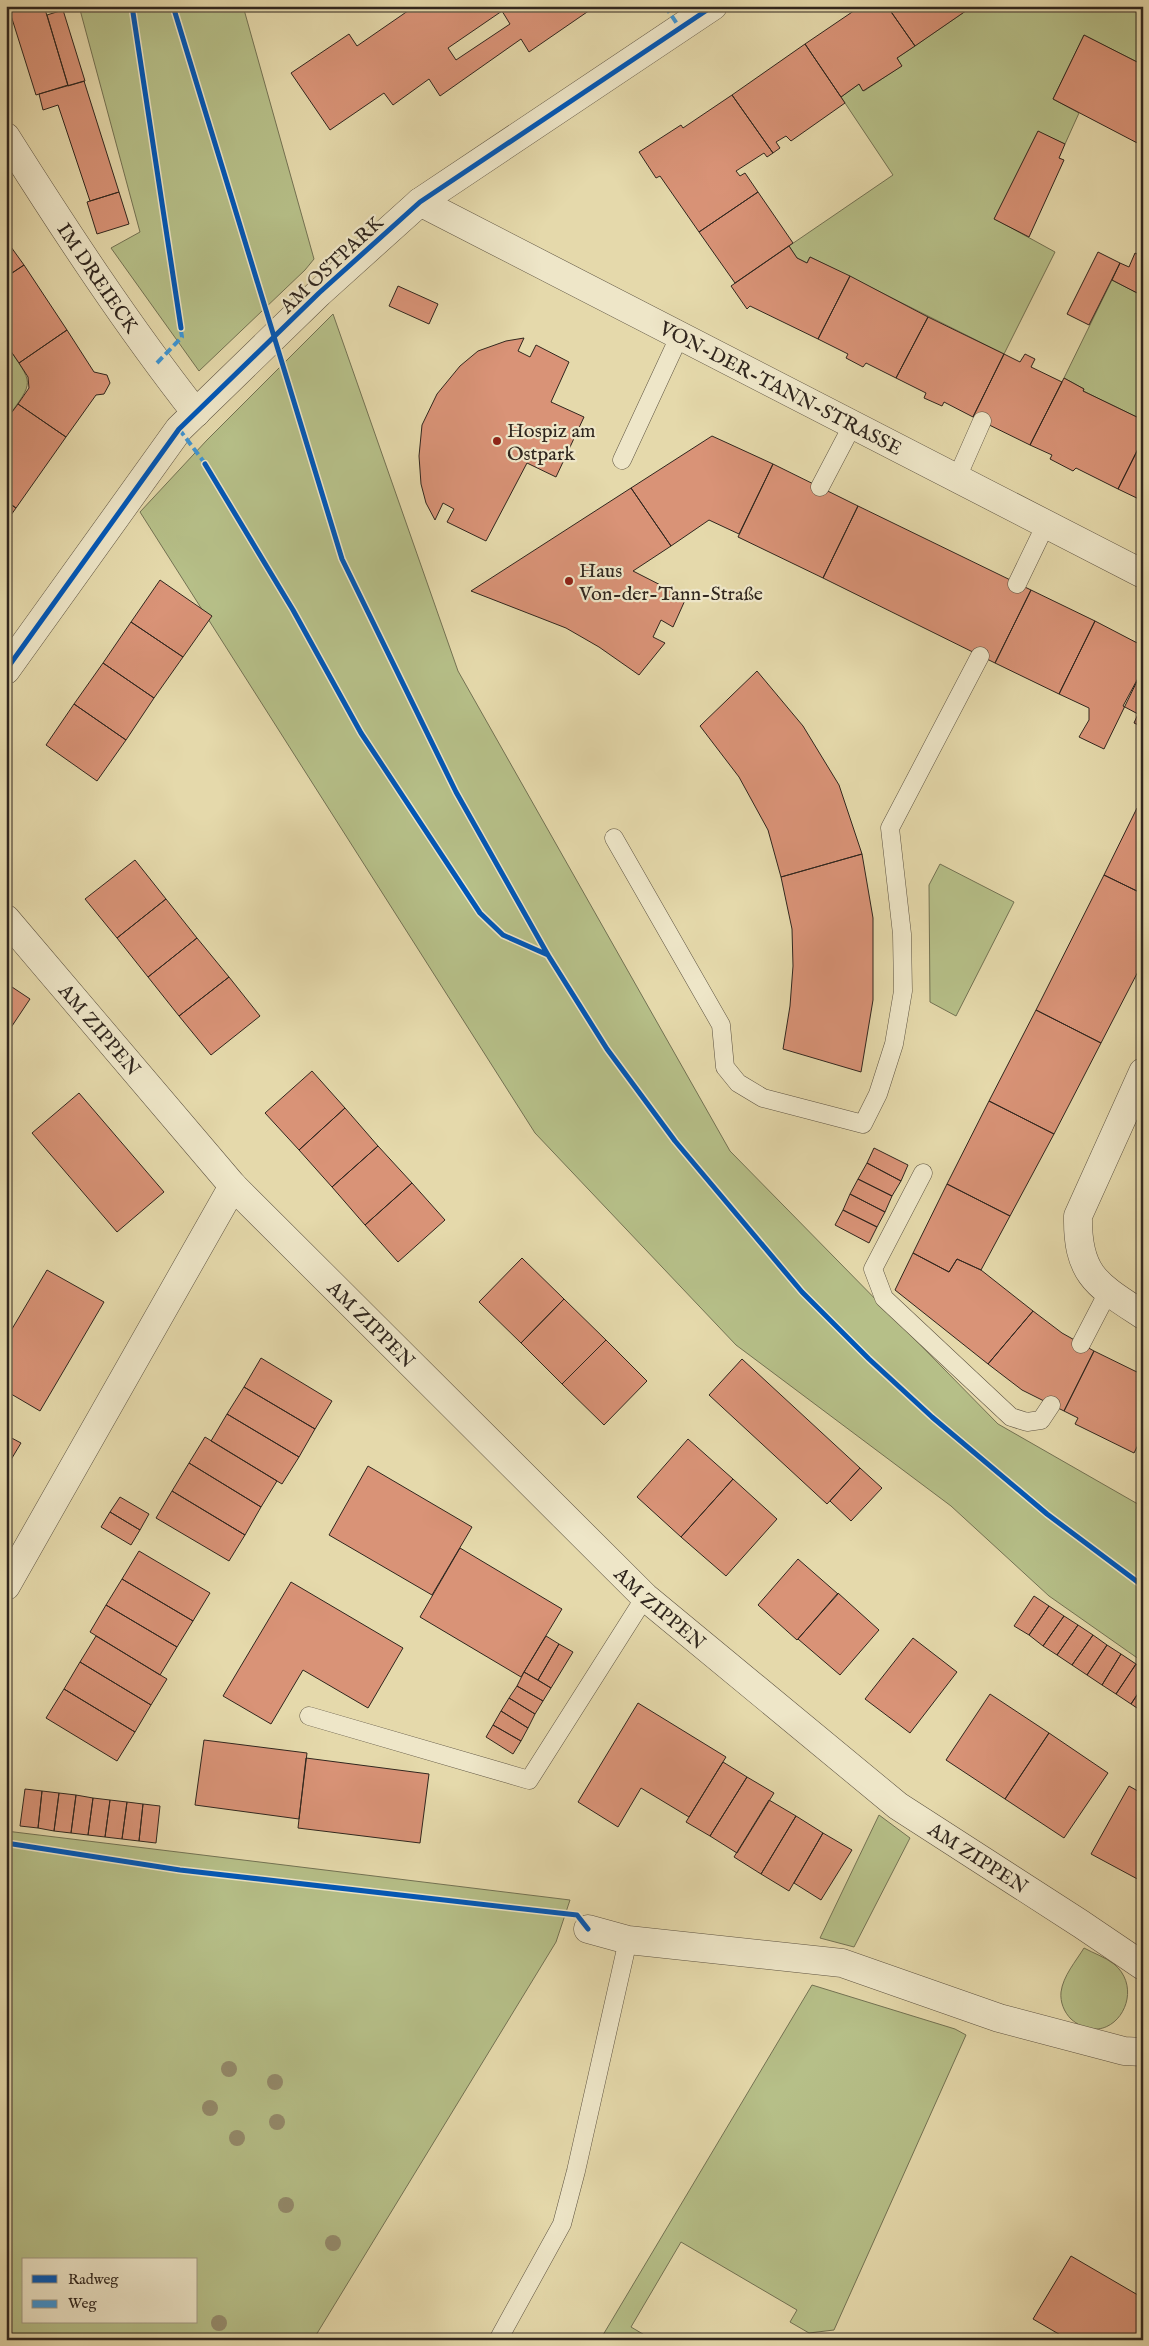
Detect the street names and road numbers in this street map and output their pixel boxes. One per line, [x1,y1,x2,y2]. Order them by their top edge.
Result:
street label: AM OSTPARK [274,211,389,320]
street label: IM DREIECK [51,219,143,339]
street label: VON-DER-TANN-STRASSE [654,316,906,462]
street label: AM ZIPPEN [52,978,145,1082]
street label: AM ZIPPEN [321,1275,419,1374]
street label: AM ZIPPEN [607,1562,710,1656]
street label: AM ZIPPEN [922,1817,1032,1900]

